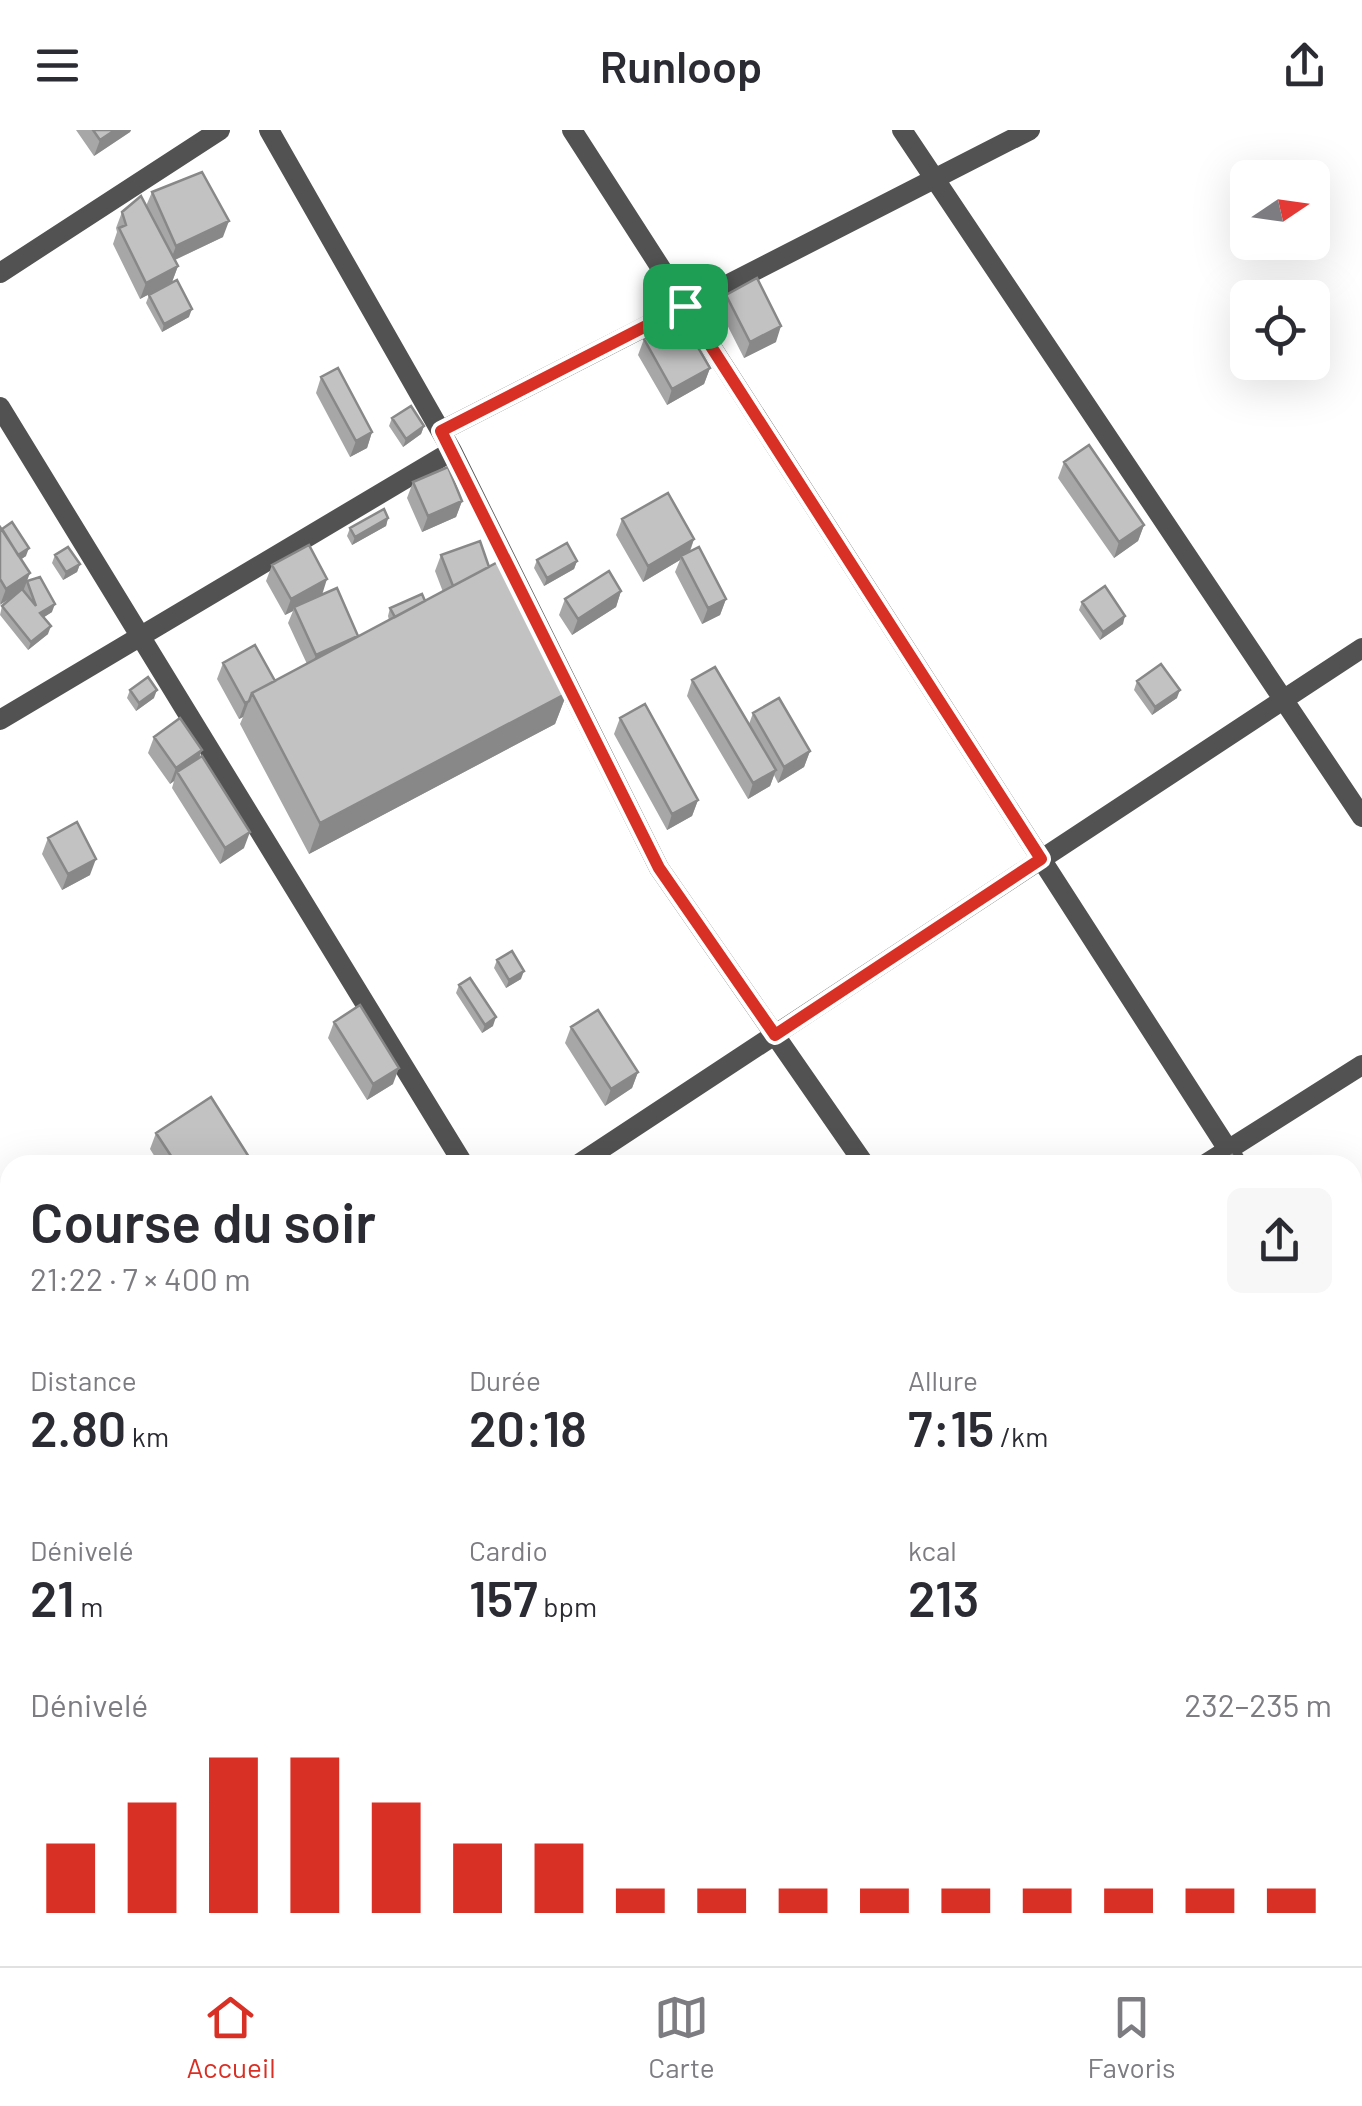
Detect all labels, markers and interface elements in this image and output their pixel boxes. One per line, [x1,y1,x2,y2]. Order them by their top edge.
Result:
icon: menu [30,38,85,93]
text: Runloop [600,38,762,92]
icon: share [1277,38,1332,93]
north arrow [1230,160,1330,260]
map controls [1230,160,1330,380]
pin [643,264,728,349]
icon: arrive [658,279,713,334]
button: locate [1230,280,1330,380]
text: Course du soir [30,1188,376,1254]
button: share [1227,1188,1332,1293]
text: 21:22 · 7 × 400 m [30,1259,251,1297]
text: Distance [30,1363,137,1397]
text: Durée [469,1363,541,1397]
text: Allure [908,1363,978,1397]
text: 2.80 [30,1397,126,1457]
text: 20:18 [469,1397,587,1457]
text: 7:15 [908,1397,994,1457]
text: km [126,1419,169,1453]
text: /km [994,1419,1048,1453]
text: Dénivelé [30,1533,134,1567]
text: Cardio [469,1533,548,1567]
text: kcal [908,1533,957,1567]
text: 21 [30,1567,75,1627]
text: 157 [469,1567,538,1627]
text: 213 [908,1567,979,1627]
text: m [75,1589,104,1623]
text: bpm [538,1589,597,1623]
text: Dénivelé [30,1685,148,1723]
text: 232–235 m [1184,1685,1332,1723]
tab: Accueil [186,1990,276,2084]
tab: Carte [648,1990,715,2084]
tab: Favoris [1088,1990,1176,2084]

